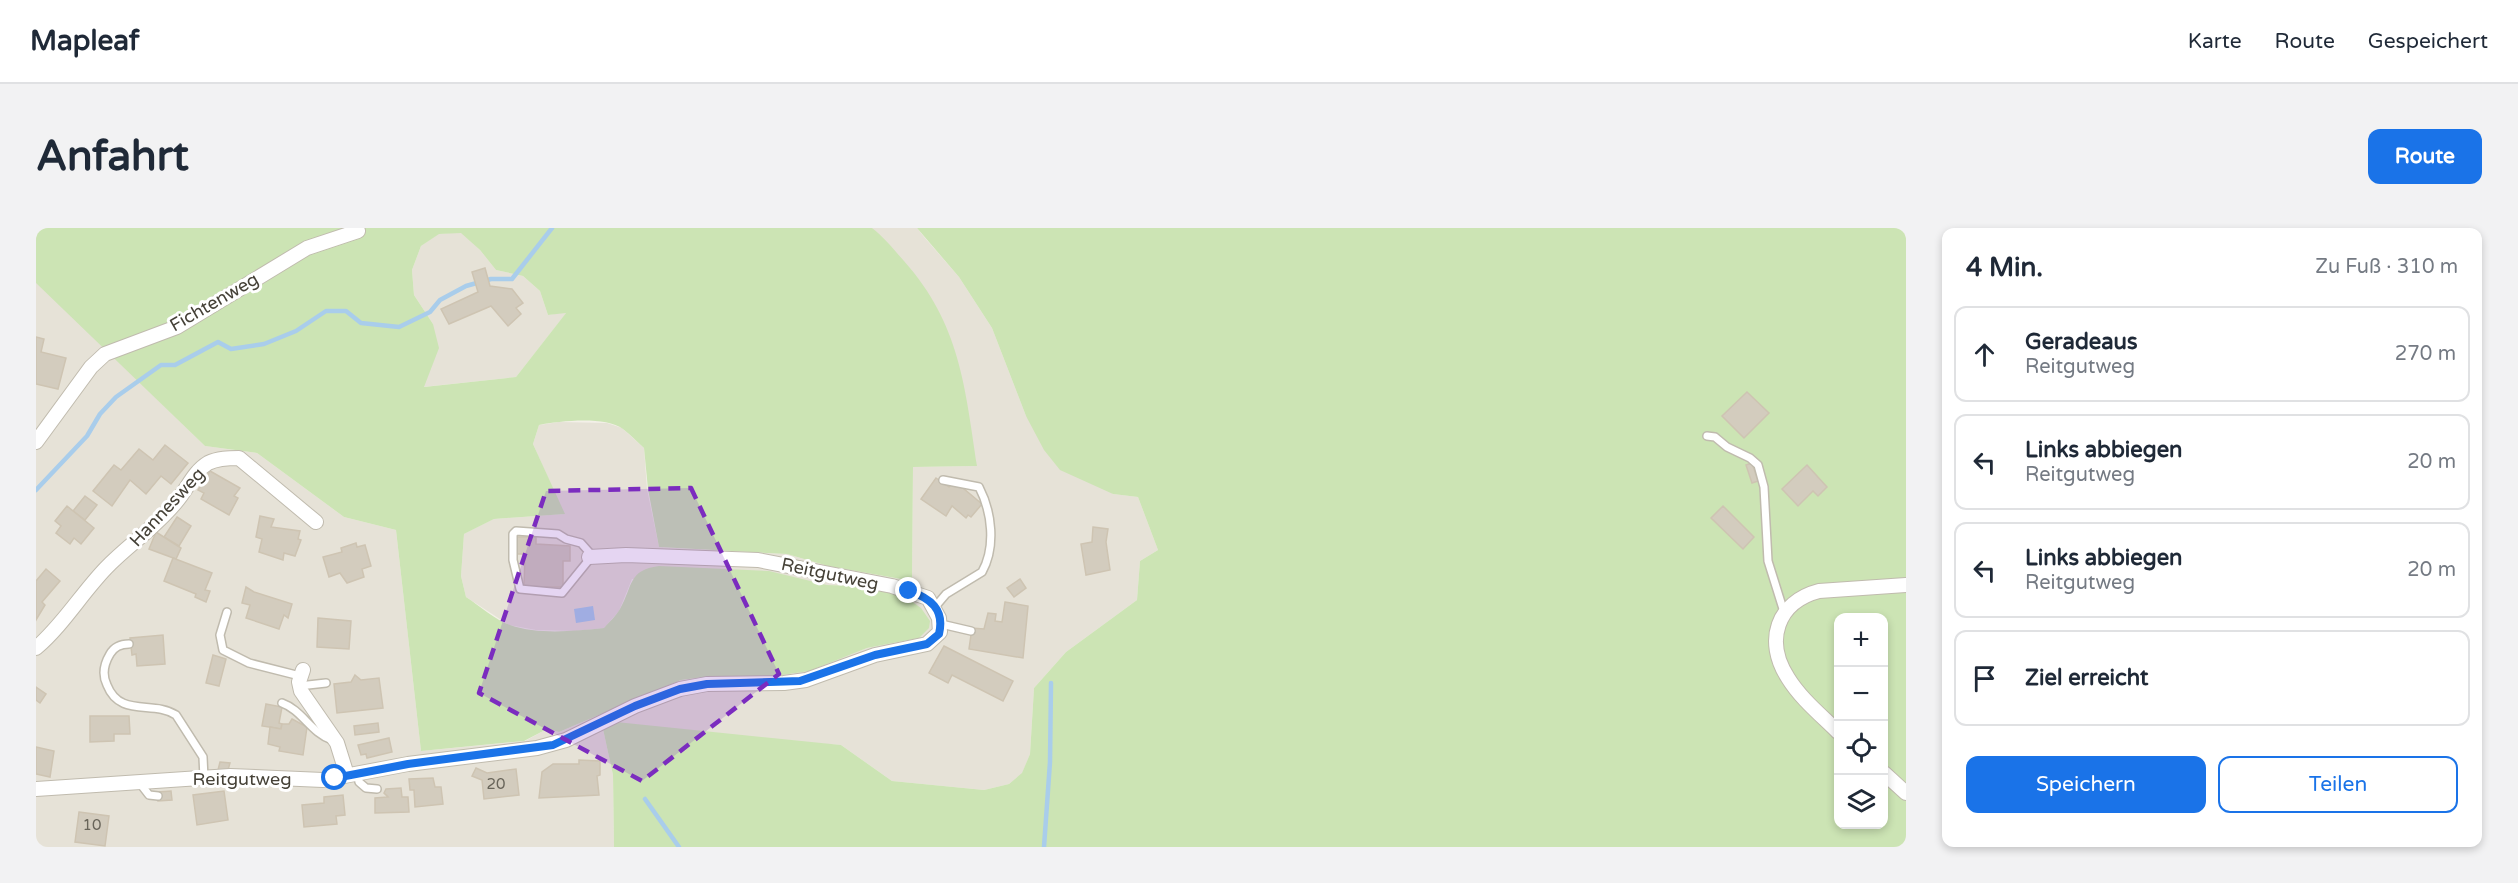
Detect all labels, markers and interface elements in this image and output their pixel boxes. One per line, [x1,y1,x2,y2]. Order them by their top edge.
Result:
text: Mapleaf [30,24,139,58]
text: Karte [2188,29,2242,54]
text: Route [2275,29,2335,54]
text: Gespeichert [2368,29,2488,54]
button: Route [2368,129,2482,184]
text: Anfahrt [36,131,189,182]
text: 4 Min. [1966,252,2043,283]
text: Zu Fuß · 310 m [2315,255,2458,279]
street label: Fichtenweg [166,268,262,336]
text: Geradeaus [2025,329,2137,355]
icon: ahead [1968,338,2001,371]
text: 270 m [2395,342,2456,366]
text: Reitgutweg [2025,355,2135,379]
text: Links abbiegen [2025,437,2183,463]
icon: left [1968,446,2001,479]
text: 20 m [2407,450,2456,474]
street label: Hannesweg [125,463,209,551]
text: Reitgutweg [2025,463,2135,487]
text: Links abbiegen [2025,545,2183,571]
street label: Reitgutweg [779,553,881,595]
icon: left [1968,554,2001,587]
text: 20 m [2407,558,2456,582]
text: Reitgutweg [2025,571,2135,595]
route end [895,577,921,603]
map controls [1834,613,1888,829]
button: + [1834,613,1888,667]
icon: arrive [1968,662,2001,695]
text: Ziel erreicht [2025,665,2148,691]
button: − [1834,667,1888,721]
button: locate [1834,721,1888,775]
button: Speichern [1966,756,2206,813]
button: Teilen [2218,756,2458,813]
route start [321,764,347,790]
street label: Reitgutweg [192,768,292,790]
house number: 20 [487,775,505,793]
button: layers [1834,775,1888,829]
house number: 10 [83,816,101,834]

